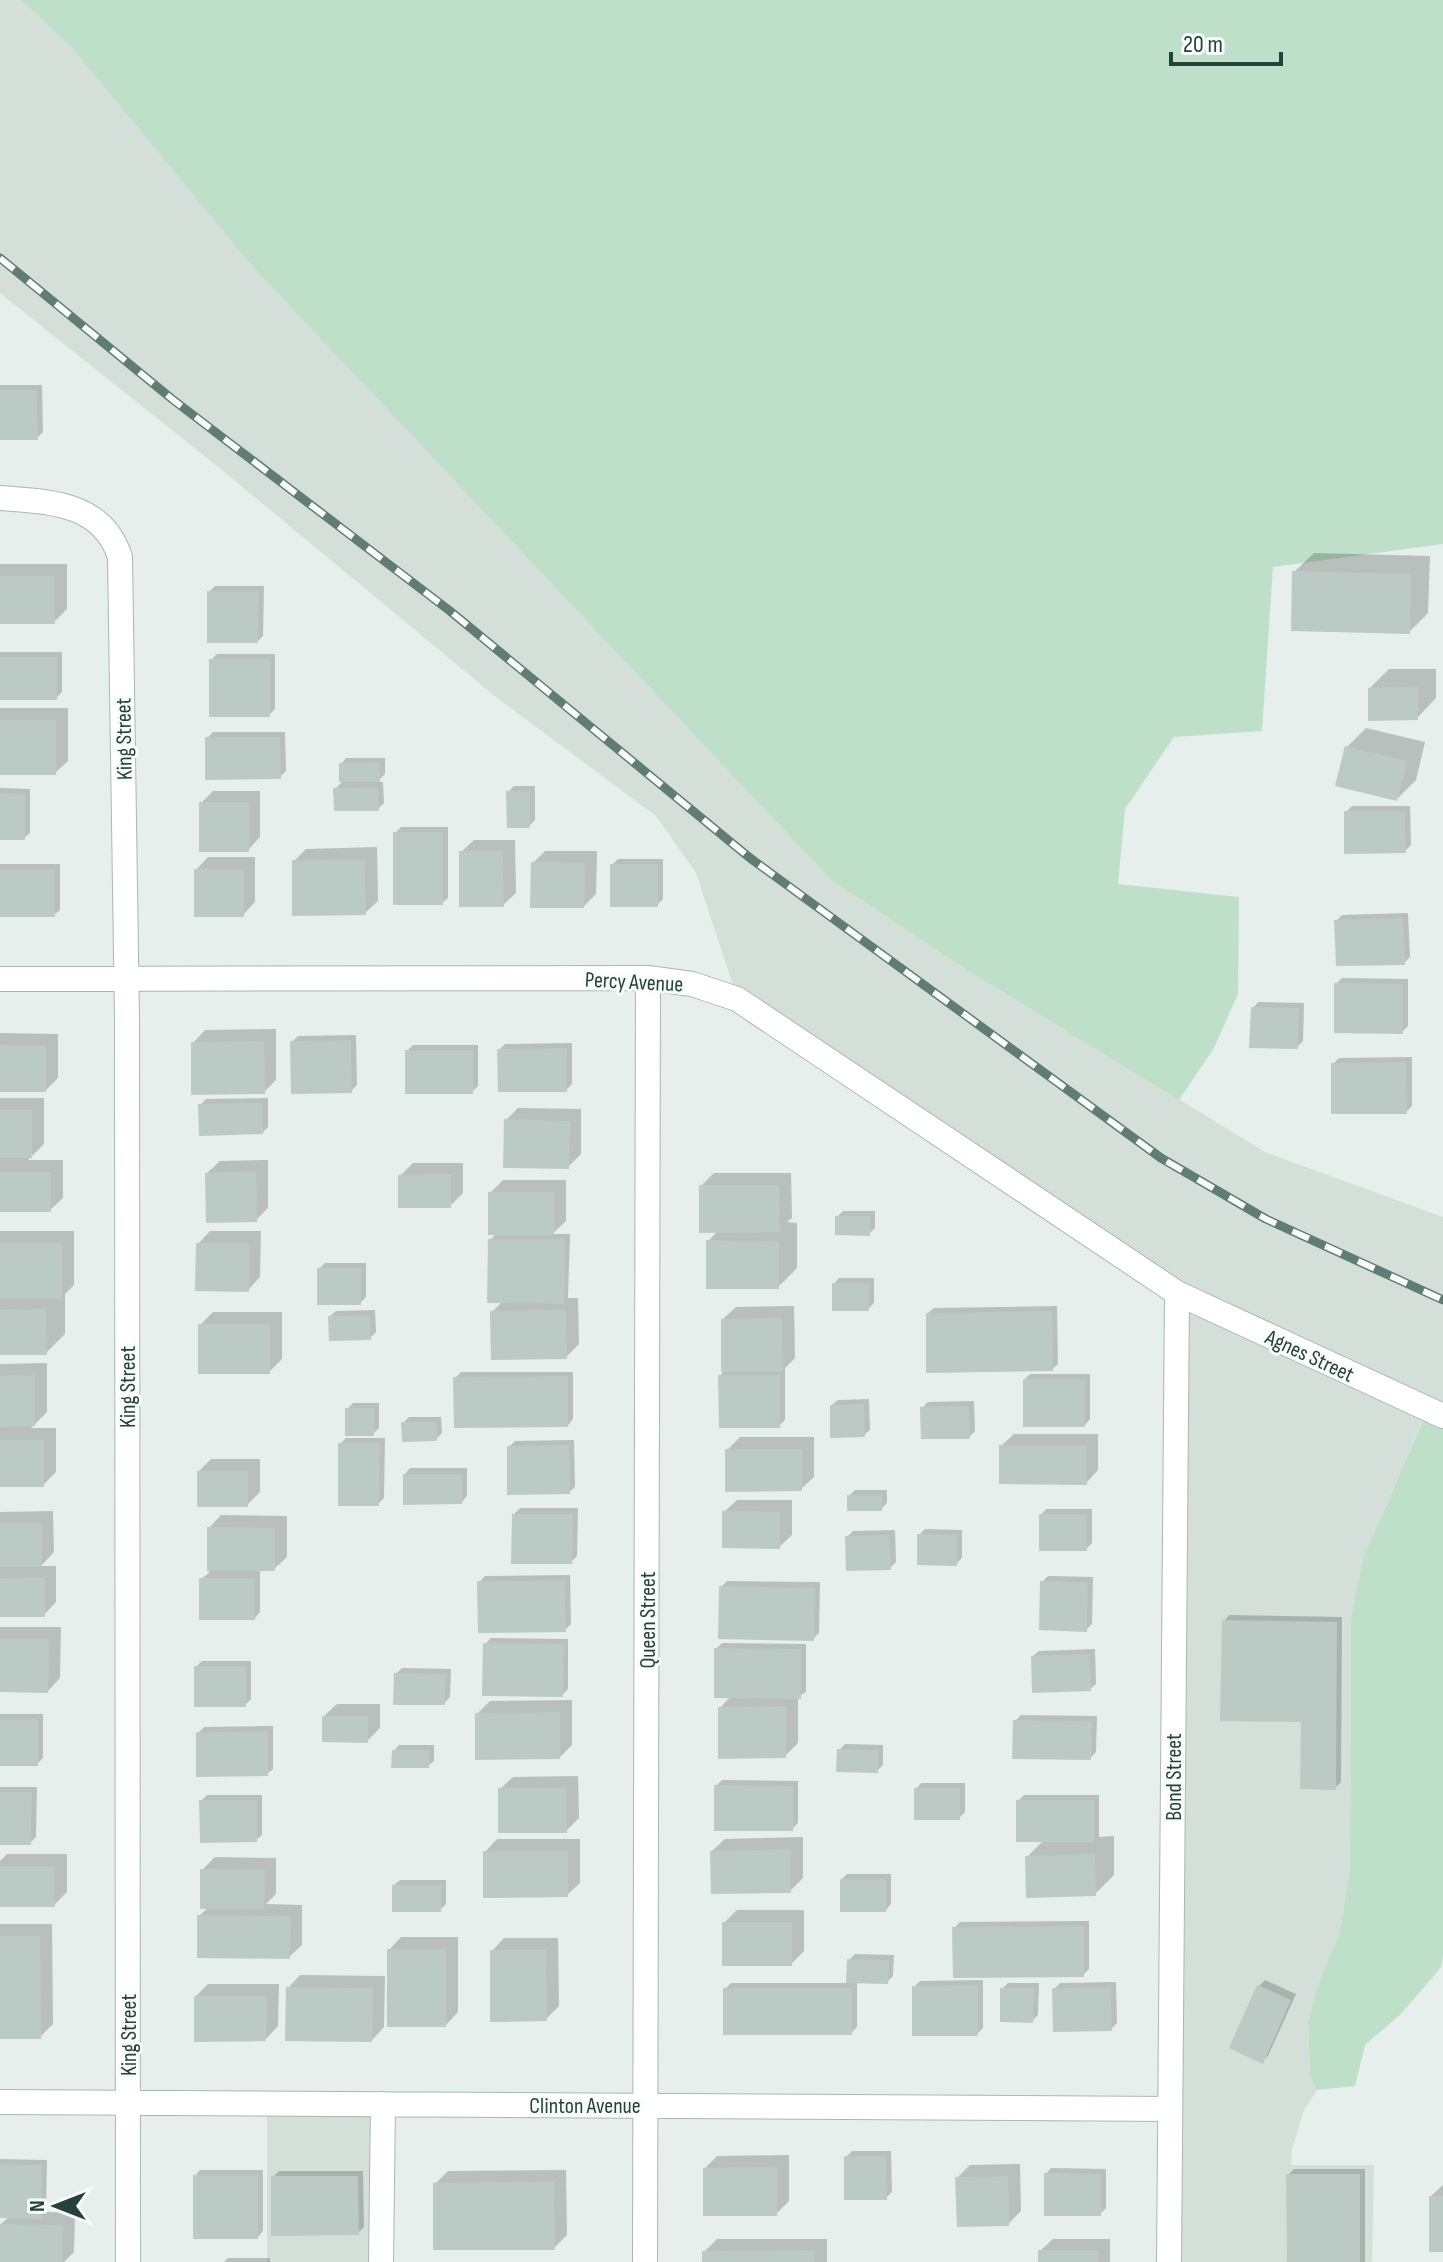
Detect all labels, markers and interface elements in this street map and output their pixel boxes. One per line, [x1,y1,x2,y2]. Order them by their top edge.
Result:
scale bar [1171,16,1281,66]
text: 20 m [1183,30,1223,59]
street label: King Street [110,697,139,780]
street label: Percy Avenue [584,966,684,999]
street label: Agnes Street [1260,1324,1358,1389]
street label: King Street [115,1346,142,1428]
street label: Queen Street [635,1571,662,1669]
street label: Bond Street [1161,1733,1188,1821]
street label: King Street [116,1994,143,2076]
street label: Clinton Avenue [529,2093,641,2120]
north arrow [16,2166,96,2246]
text: N [24,2200,51,2212]

